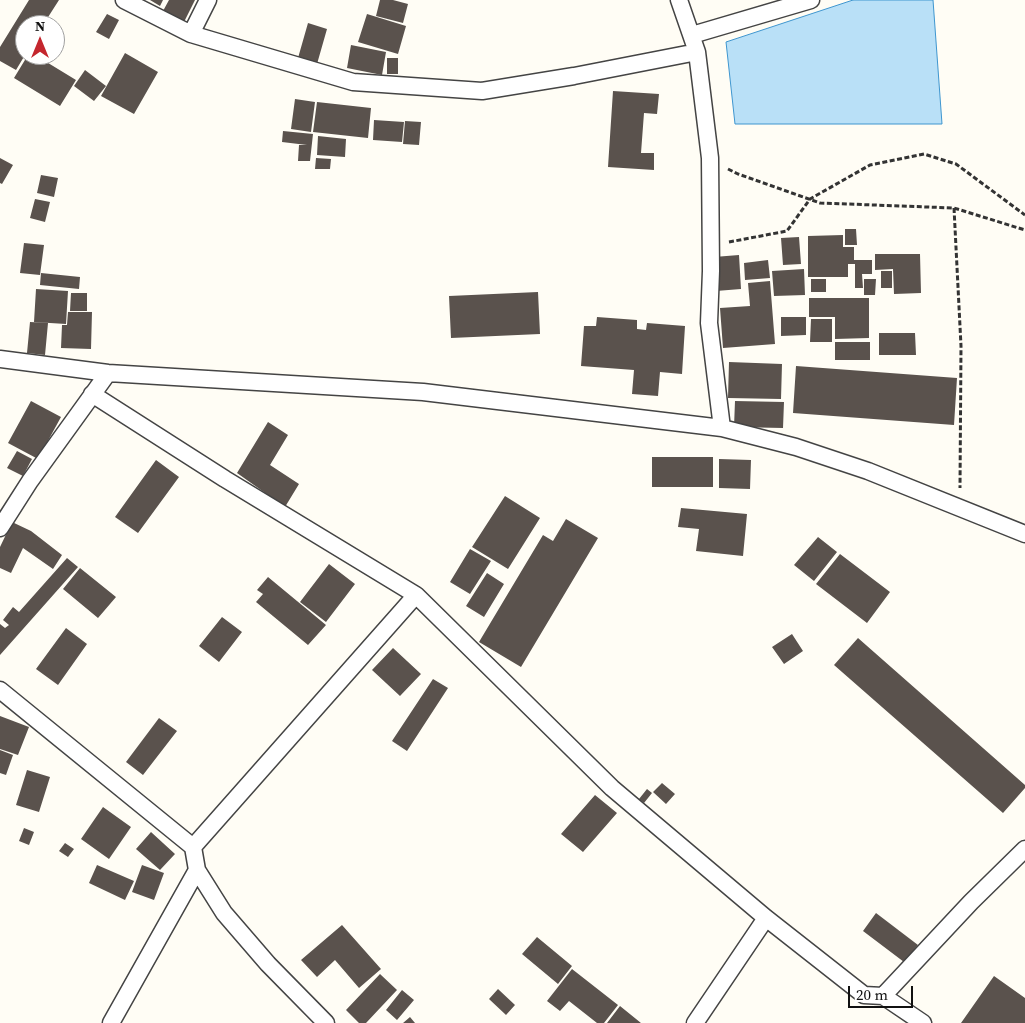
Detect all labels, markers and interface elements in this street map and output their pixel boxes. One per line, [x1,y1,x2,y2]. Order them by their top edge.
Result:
north arrow [15,15,65,65]
text: N [35,16,45,36]
scale bar [850,976,915,1008]
text: 20 m [856,984,888,1005]

